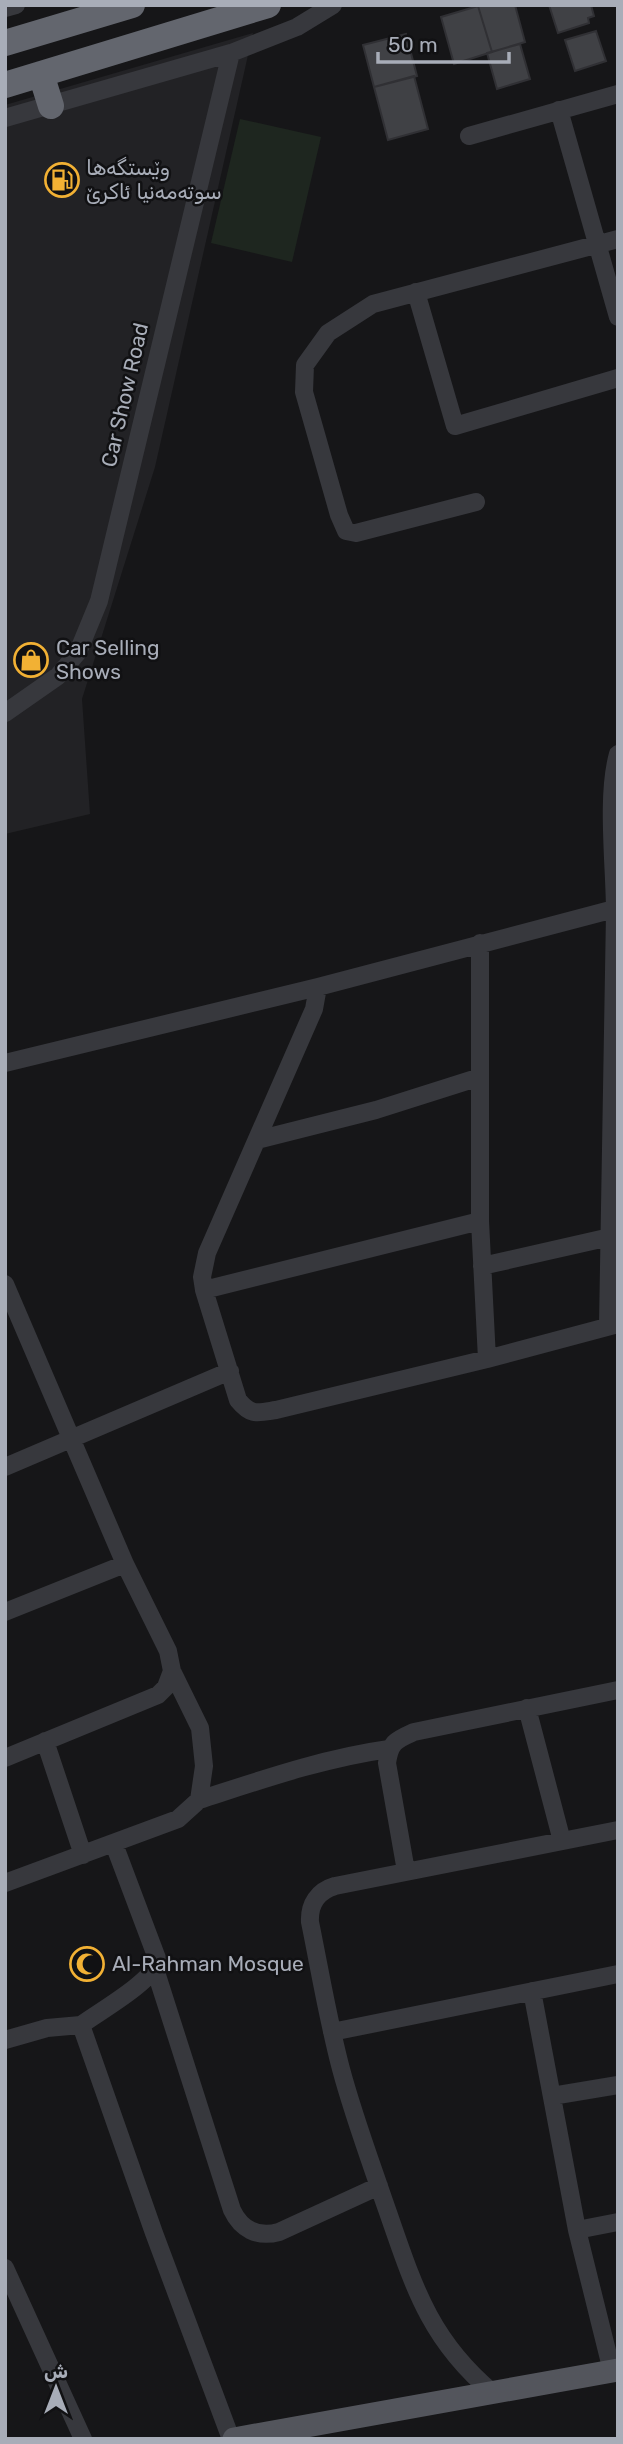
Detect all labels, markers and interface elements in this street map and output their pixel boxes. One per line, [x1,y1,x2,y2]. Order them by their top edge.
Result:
scale bar [378,21,509,65]
text: 50 m [388,32,438,57]
place label: وێستگەها سوتەمەنیا ئاکرێ [86,155,222,204]
fuel station icon: وێستگەها سوتەمەنیا ئاکرێ [43,161,81,199]
street label: Car Show Road [96,320,153,469]
place label: Car Selling Shows [56,635,160,684]
shop icon: Car Selling Shows [12,641,50,679]
mosque icon: Al-Rahman Mosque [68,1945,106,1983]
place label: Al-Rahman Mosque [112,1951,304,1976]
north arrow [21,2353,91,2423]
text: ش [44,2360,68,2383]

